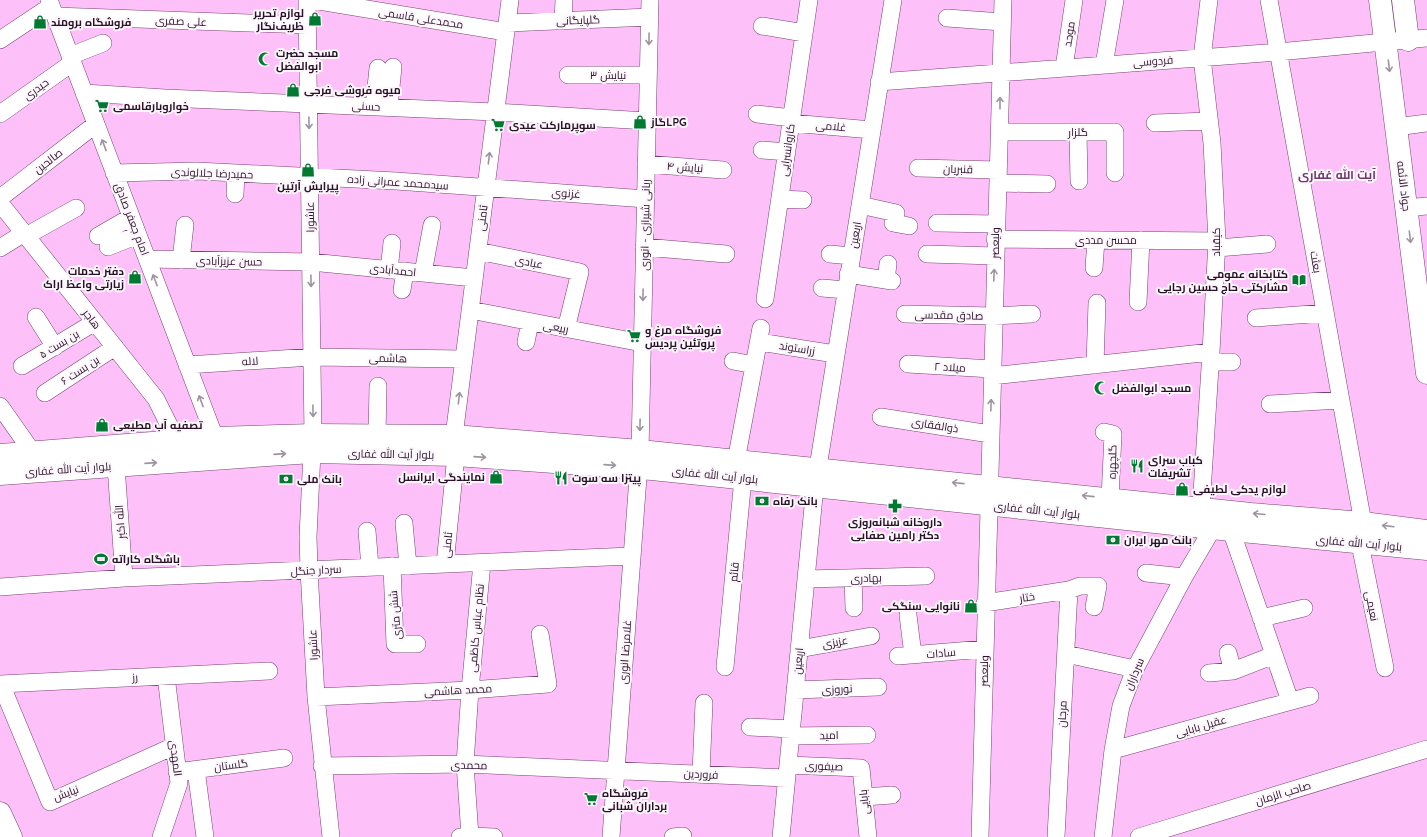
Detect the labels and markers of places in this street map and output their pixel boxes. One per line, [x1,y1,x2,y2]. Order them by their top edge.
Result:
place label: لوازم تحریر ظریف‌نگار [252,6,304,33]
shop icon: لوازم تحریر ظریف‌نگار [307,11,323,27]
shop icon: فروشگاه برومند [32,14,48,30]
place label: فروشگاه برومند [51,15,131,30]
place label: مسجد حضرت ابوالفضل [276,46,338,74]
mosque icon: مسجد حضرت ابوالفضل [257,51,273,67]
shop icon: میوه فروشی فرجی [285,82,301,98]
place label: میوه فروشی فرجی [304,83,401,98]
supermarket icon: خواروبارقاسمی [94,98,110,114]
place label: خواروبارقاسمی [113,99,189,114]
shop icon: گازLPG [632,114,648,130]
place label: گازLPG [650,115,687,129]
supermarket icon: سوپرمارکت عیدی [490,117,506,133]
place label: سوپرمارکت عیدی [509,118,596,134]
shop icon: پیرایش آرتین [300,162,316,178]
place label: پیرایش آرتین [277,179,339,195]
place label: دفتر خدمات زیارتی واعظ اراک [43,264,124,292]
place label: کتابخانه عمومی مشارکتی حاج حسین رجایی [1158,267,1288,295]
shop icon: دفتر خدمات زیارتی واعظ اراک [127,269,143,285]
library icon: کتابخانه عمومی مشارکتی حاج حسین رجایی [1291,272,1307,288]
place label: فروشگاه مرغ و پروتئین پردیس [645,323,721,352]
supermarket icon: فروشگاه مرغ و پروتئین پردیس [626,328,642,344]
mosque icon: مسجد ابوالفضل [1093,380,1109,396]
place label: مسجد ابوالفضل [1112,381,1191,396]
shop icon: تصفیه آب مطیعی [94,417,110,433]
place label: تصفیه آب مطیعی [113,418,204,432]
place label: کباب سرای تشریفات [1148,453,1203,480]
restaurant icon: کباب سرای تشریفات [1129,458,1145,474]
shop icon: نمایندگی ایرانسل [488,469,504,485]
place label: نمایندگی ایرانسل [398,470,485,484]
restaurant icon: پیتزا سه سوت [553,470,569,486]
bank icon: بانک ملی [278,471,294,487]
place label: پیتزا سه سوت [572,471,641,487]
place label: بانک ملی [297,472,342,486]
shop icon: لوازم یدکی لطیفی [1174,481,1190,497]
place label: لوازم یدکی لطیفی [1193,482,1286,497]
bank icon: بانک رفاه [754,493,770,509]
place label: بانک رفاه [773,494,818,508]
pharmacy icon: داروخانه شبانه‌روزی دکتر رامین صفایی [887,498,903,514]
place label: داروخانه شبانه‌روزی دکتر رامین صفایی [848,515,942,542]
bank icon: بانک مهر ایران [1105,532,1121,548]
place label: بانک مهر ایران [1124,533,1192,548]
sports icon: باشگاه کاراته [93,551,109,567]
place label: باشگاه کاراته [112,552,180,566]
shop icon: نانوایی سنگکی [963,598,979,614]
place label: نانوایی سنگکی [882,599,960,614]
place label: فروشگاه برداران شبانی [602,786,667,813]
supermarket icon: فروشگاه برداران شبانی [583,791,599,807]

